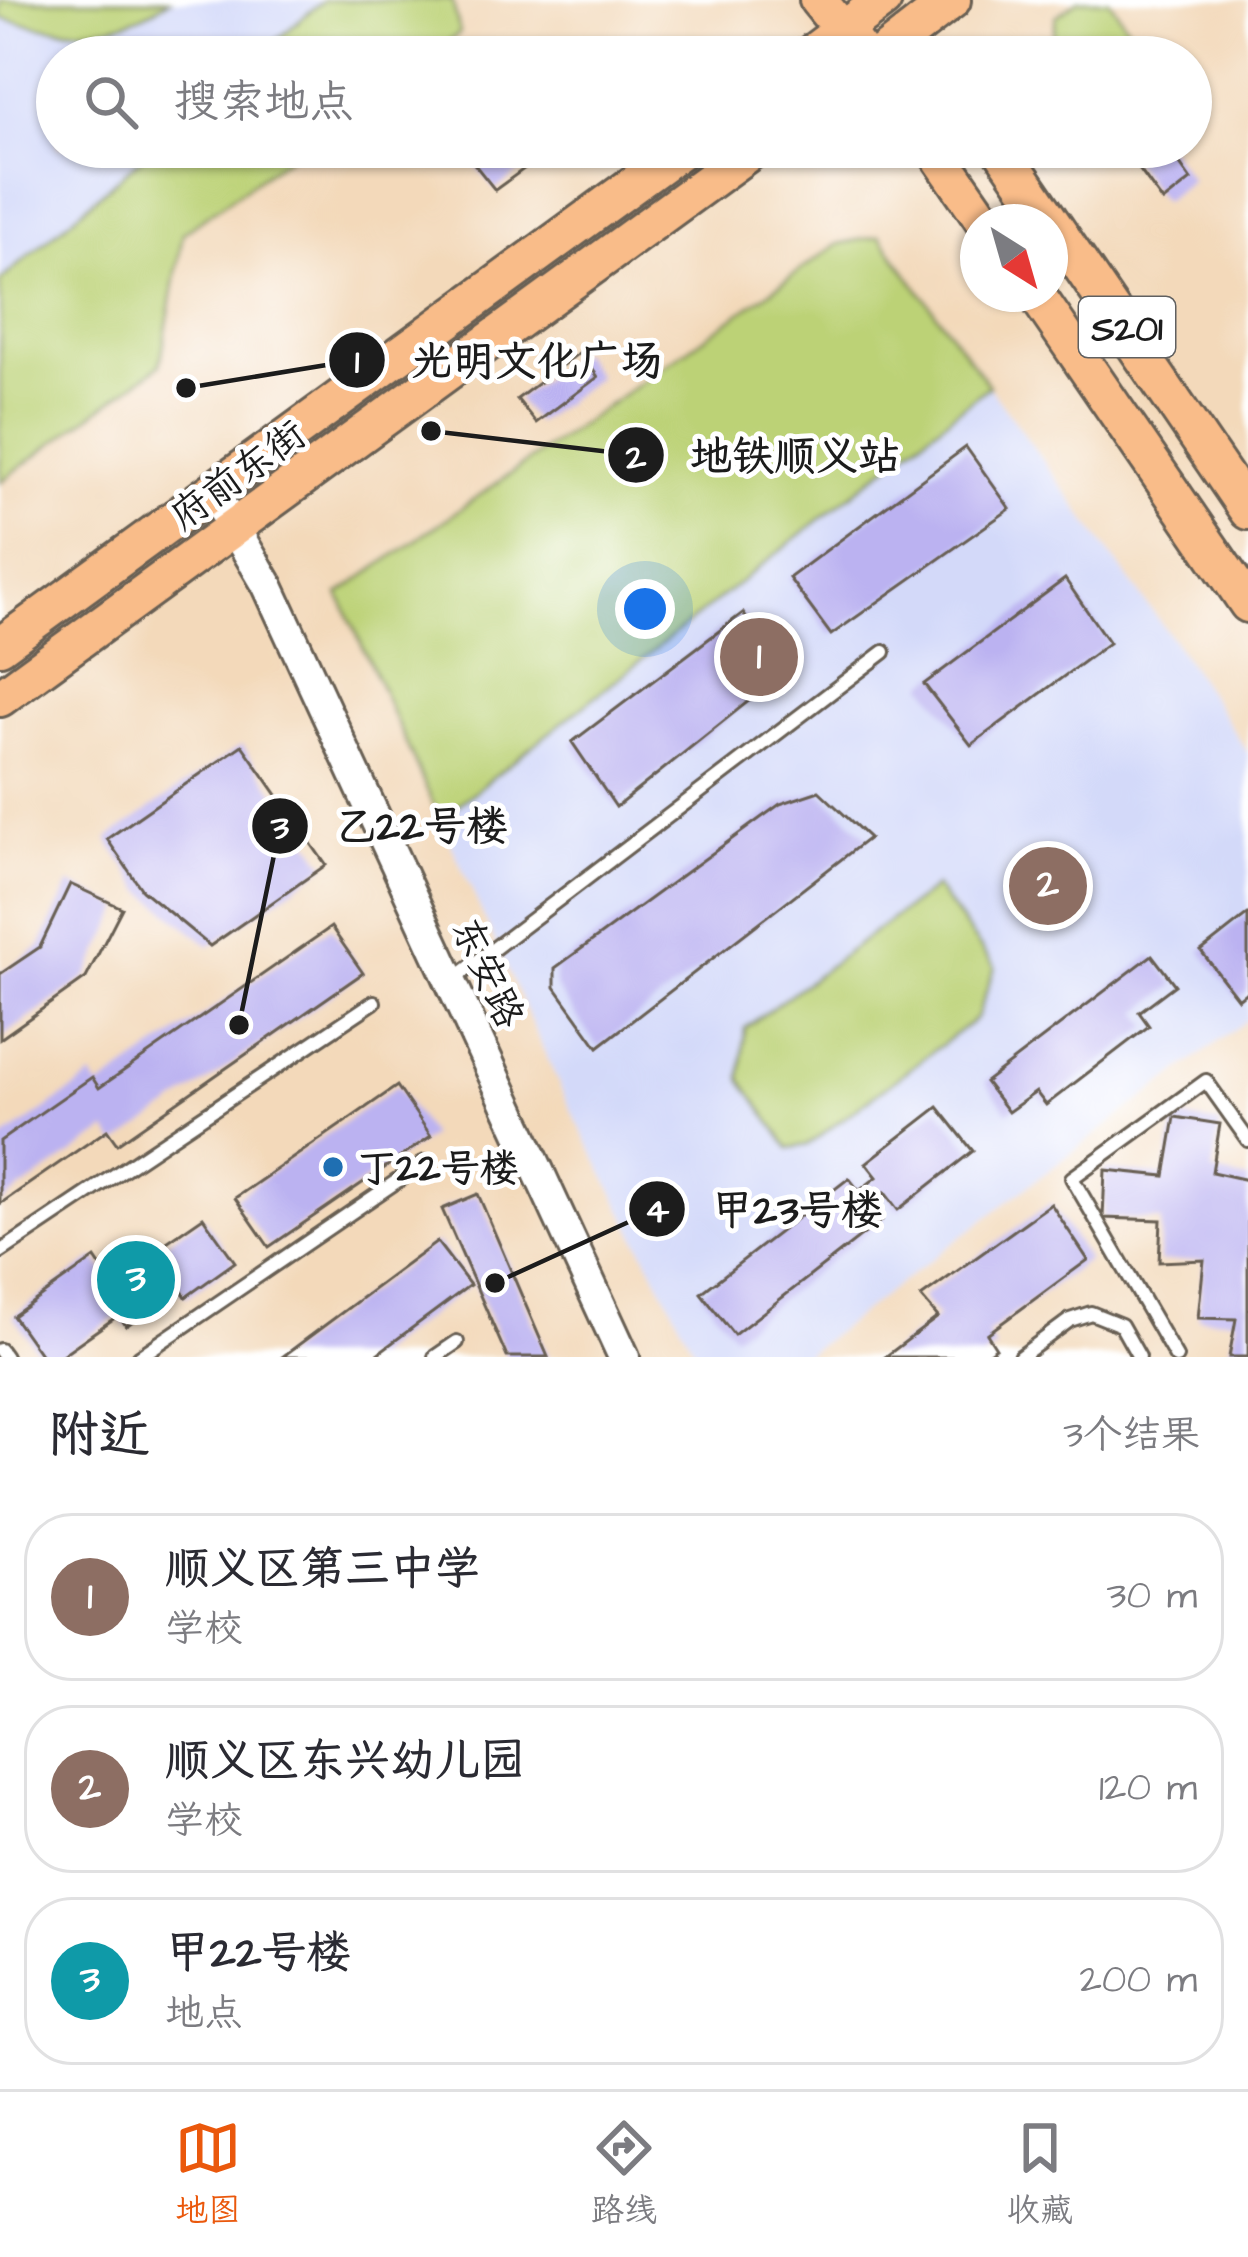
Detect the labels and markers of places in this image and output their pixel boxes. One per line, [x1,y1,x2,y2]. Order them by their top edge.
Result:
callout: 光明文化广场 [327,321,687,399]
callout: 地铁顺义站 [606,416,924,494]
pin: 1 [720,612,798,702]
callout: 乙22号楼 [250,787,532,865]
pin: 2 [1009,841,1087,931]
place label: 丁22号楼 [357,1143,519,1197]
marker: 丁22号楼 [320,1154,346,1180]
callout: 甲23号楼 [627,1170,907,1248]
pin: 3 [97,1235,175,1325]

